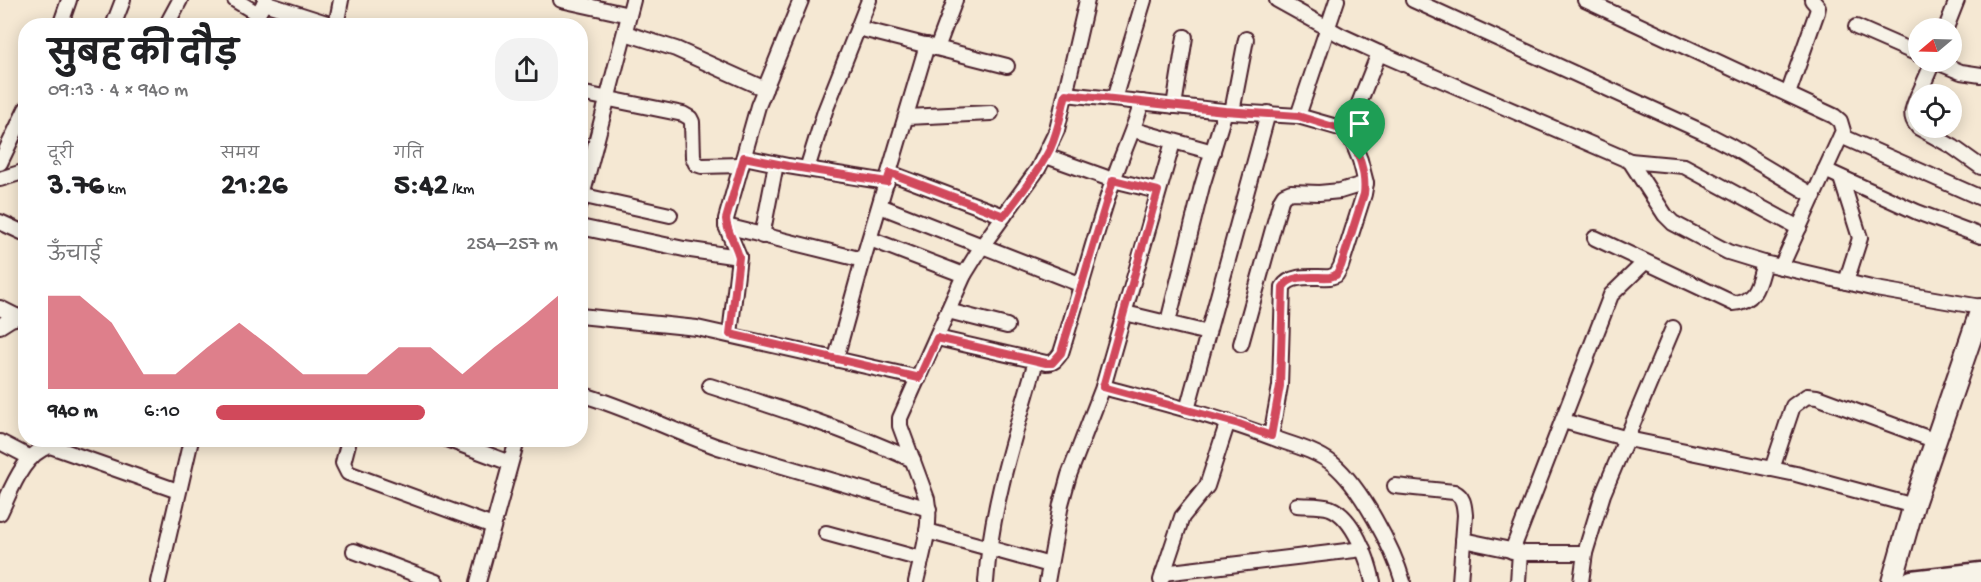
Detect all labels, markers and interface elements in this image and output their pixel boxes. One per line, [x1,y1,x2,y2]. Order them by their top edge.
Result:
north arrow [1908,18,1962,72]
map controls [1908,18,1962,138]
text: सुबह की दौड़ [48,38,238,76]
button: share [495,38,558,101]
text: 09:13 · 4 × 940 m [48,80,188,103]
button: locate [1908,84,1962,138]
pin [1334,98,1385,160]
icon: arrive [1343,107,1376,140]
text: दूरी [48,146,73,165]
text: समय [221,146,259,165]
text: गति [394,146,423,165]
text: 3.76 [48,170,104,205]
text: 21:26 [221,170,287,205]
text: 5:42 [394,170,448,205]
text: km [104,181,126,200]
text: /km [448,181,474,200]
text: 254–257 m [466,234,558,257]
text: ऊँचाई [48,245,102,268]
text: 940 m [48,401,98,424]
text: 6:10 [144,401,180,424]

